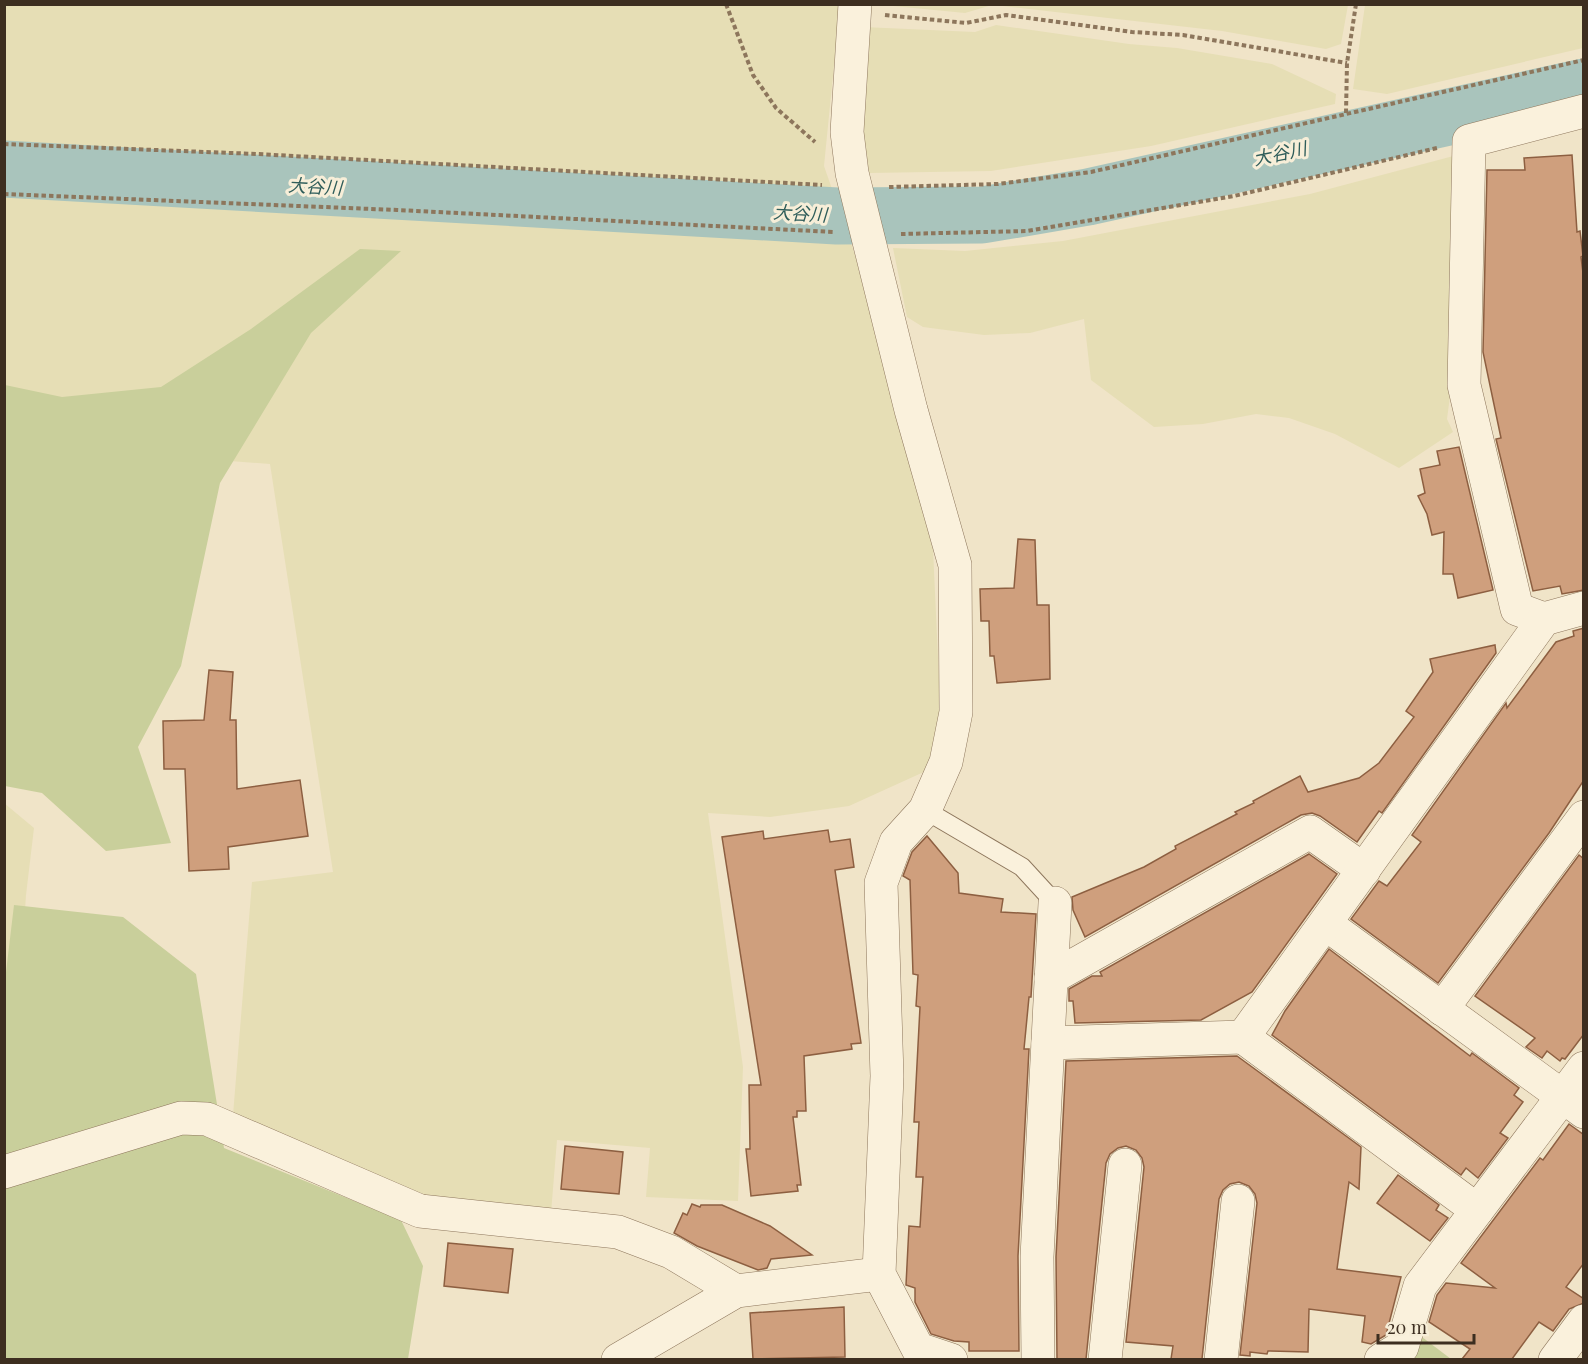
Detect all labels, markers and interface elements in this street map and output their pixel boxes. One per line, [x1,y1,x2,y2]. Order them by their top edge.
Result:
water label: 大谷川 [1251,135,1311,170]
water label: 大谷川 [287,173,345,200]
water label: 大谷川 [772,200,830,227]
scale bar [1378,1307,1474,1345]
text: 20 m [1387,1315,1427,1339]

